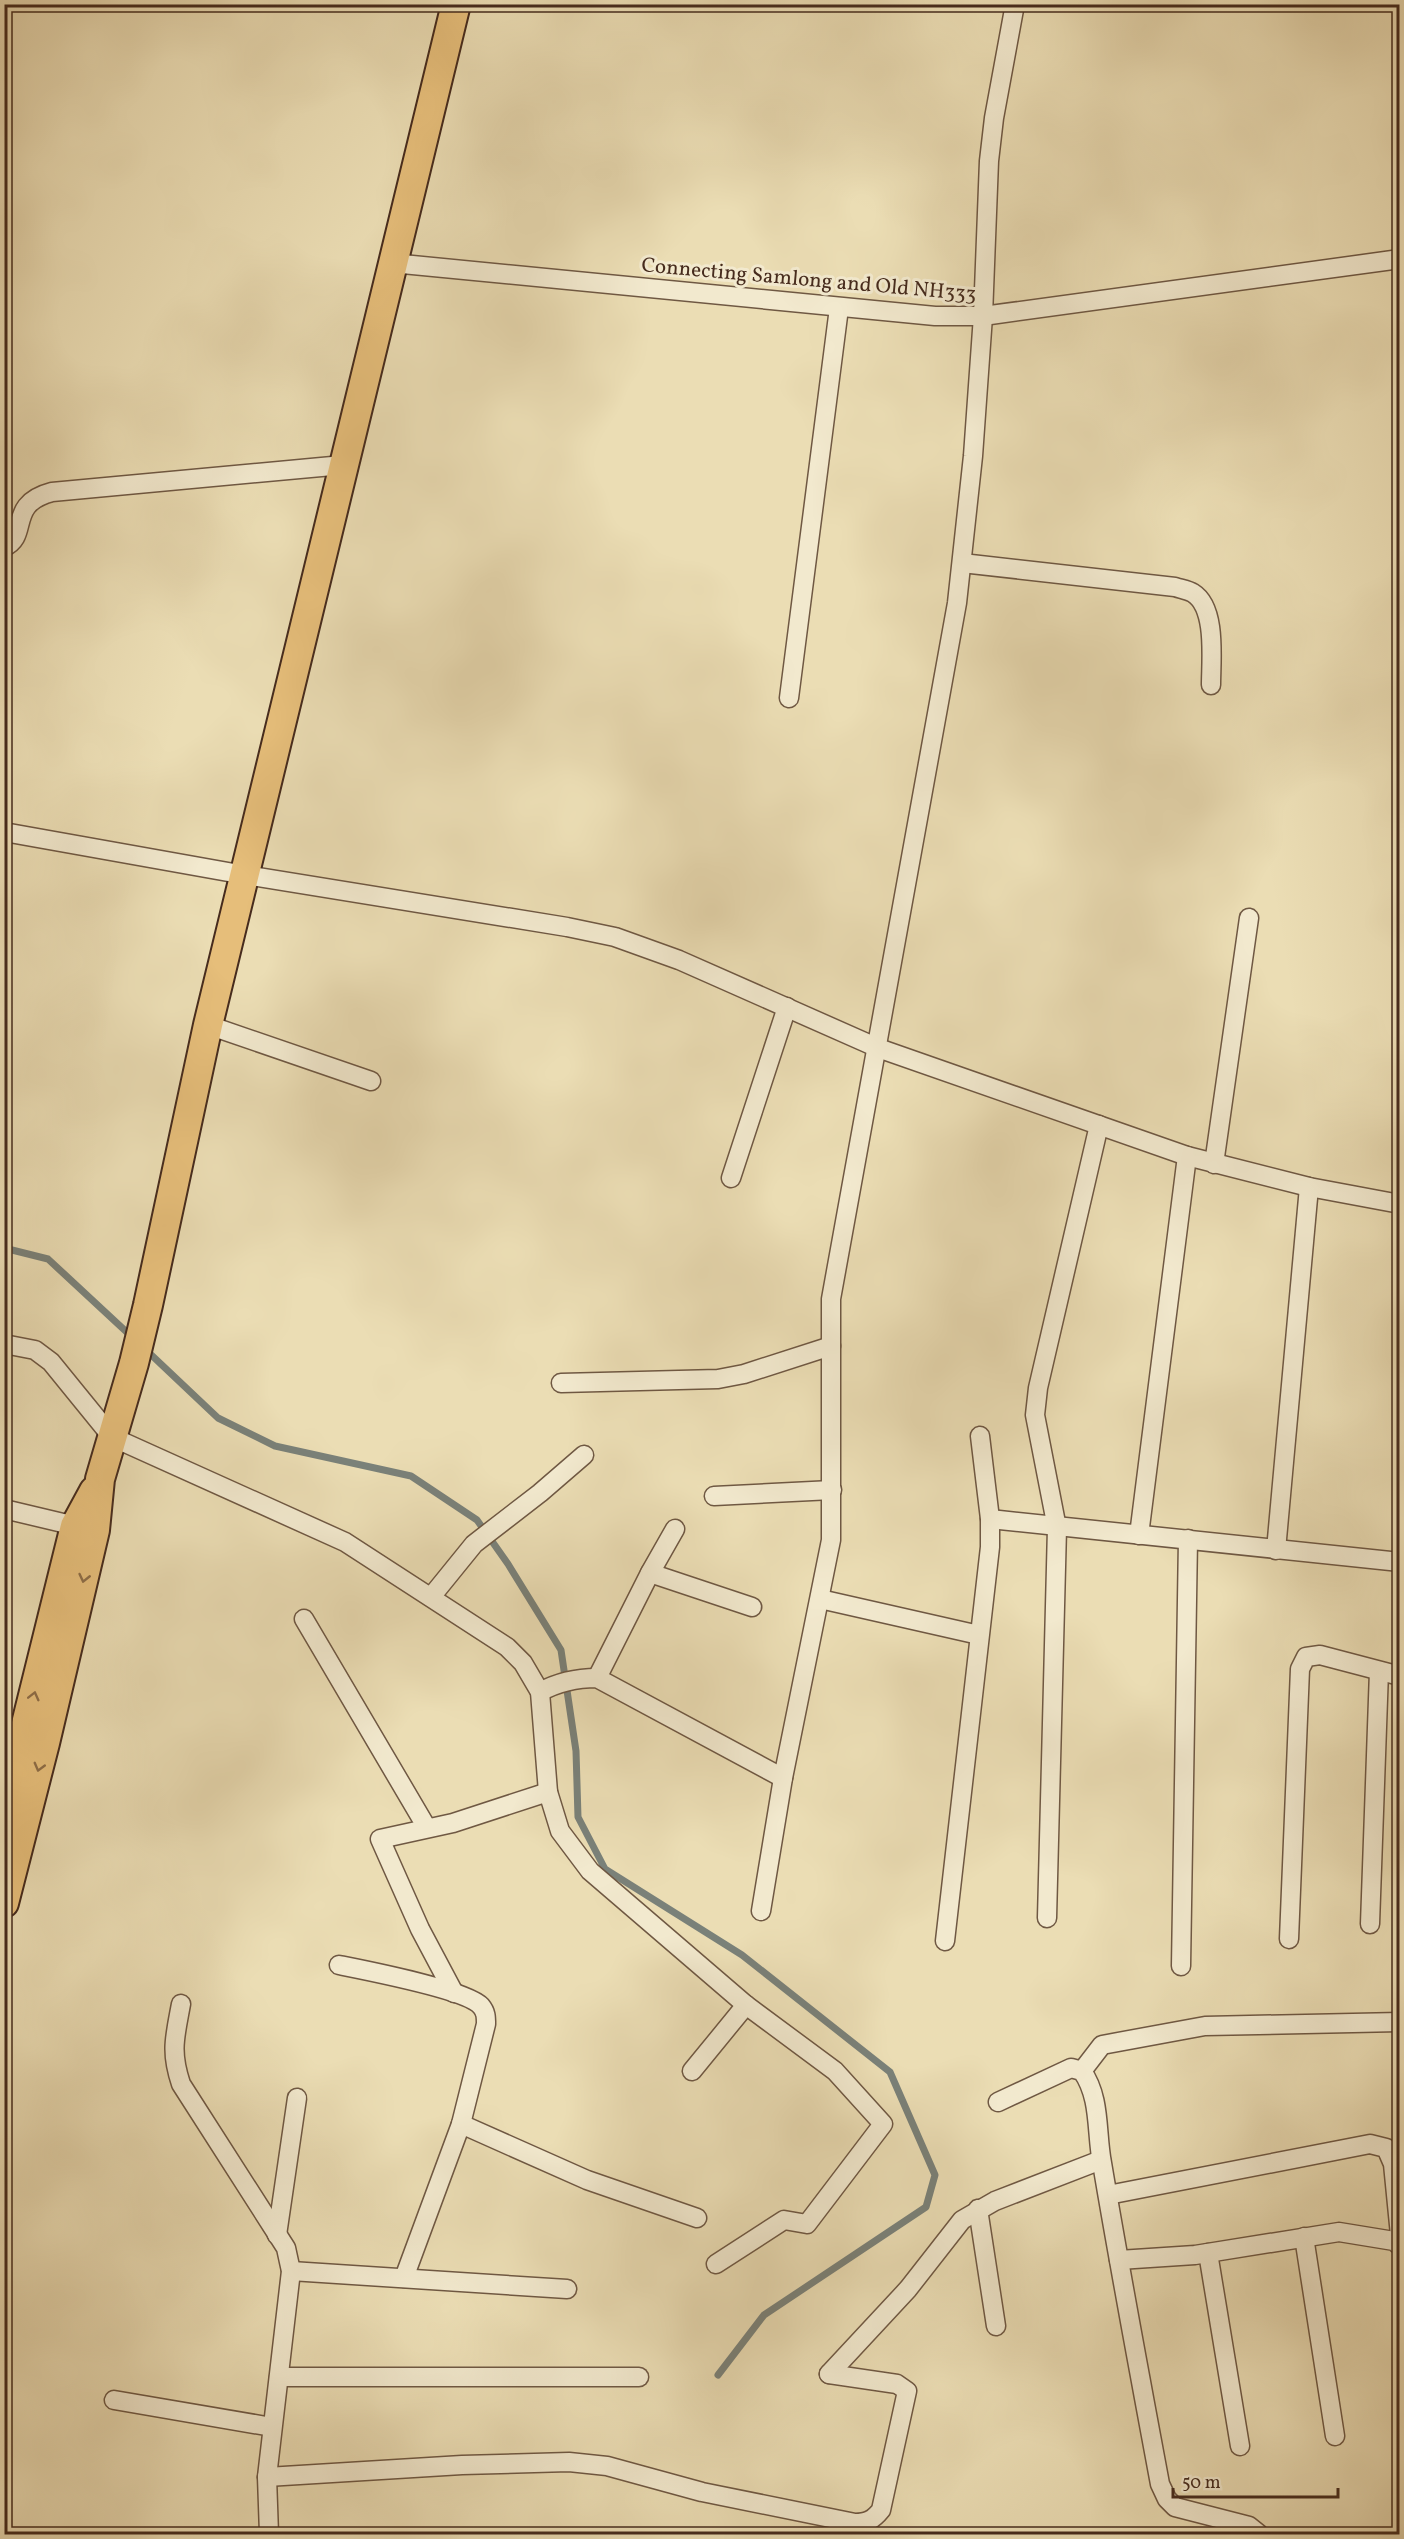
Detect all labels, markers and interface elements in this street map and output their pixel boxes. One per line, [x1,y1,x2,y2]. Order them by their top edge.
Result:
street label: Connecting Samlong and Old NH333 [640,251,978,310]
one-way arrow [78,1572,91,1582]
one-way arrow [27,1691,40,1701]
one-way arrow [34,1762,46,1772]
scale bar [1173,2461,1338,2499]
text: 50 m [1182,2471,1221,2496]

